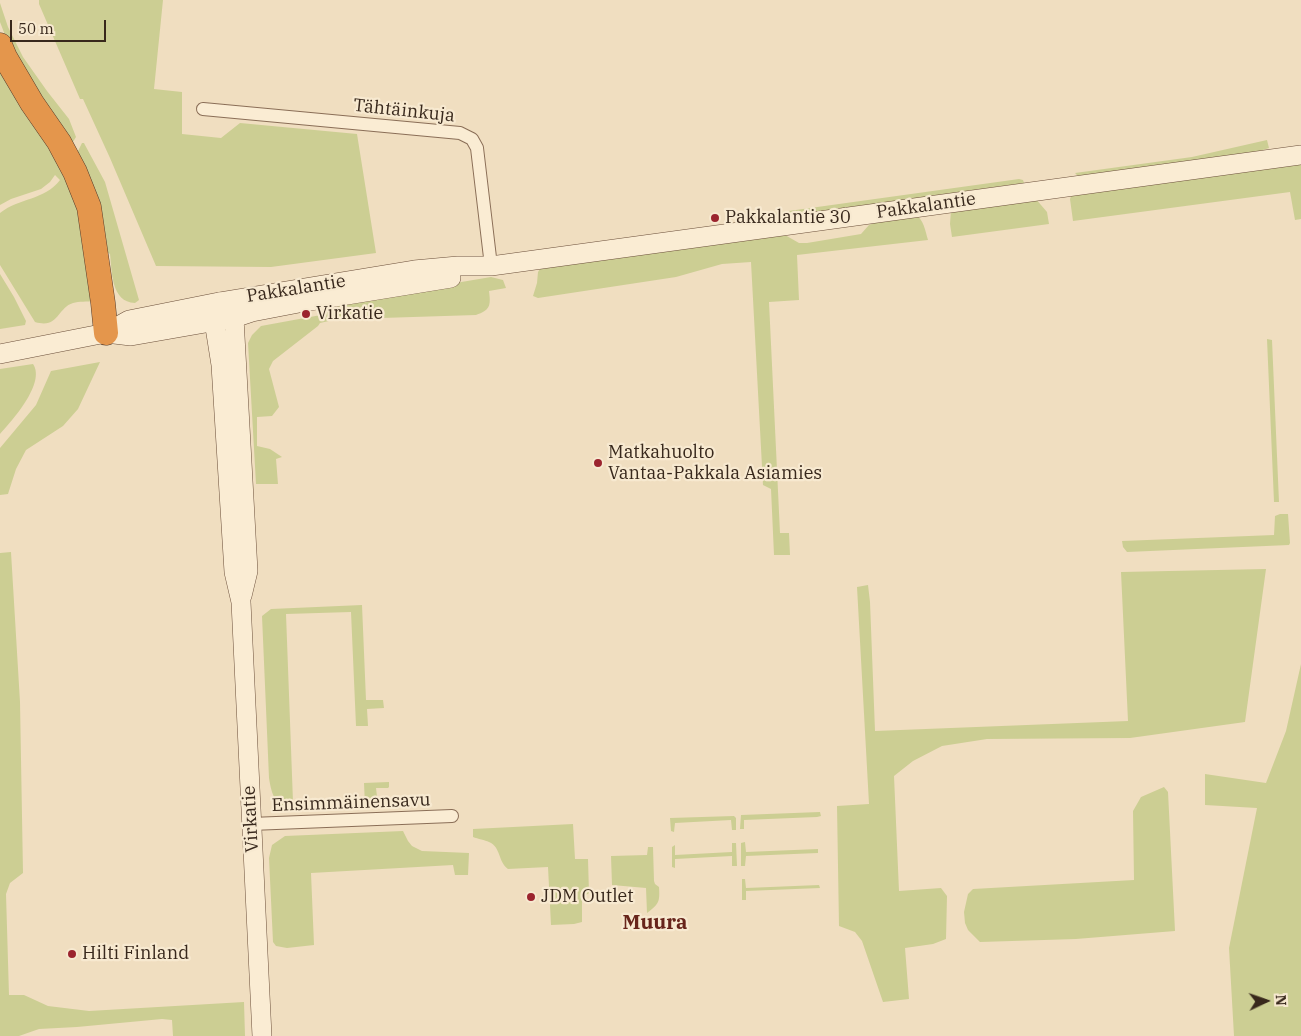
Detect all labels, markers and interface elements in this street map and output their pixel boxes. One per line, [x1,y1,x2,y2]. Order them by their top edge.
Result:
scale bar [12,10,109,42]
text: 50 m [18,19,54,38]
street label: Tähtäinkuja [352,95,456,127]
street label: Pakkalantie [875,188,977,224]
place label: Pakkalantie 30 [725,207,851,229]
marker: Pakkalantie 30 [709,212,721,224]
street label: Pakkalantie [245,271,347,307]
place label: Virkatie [316,303,383,325]
marker: Virkatie [300,308,312,320]
place label: Matkahuolto Vantaa-Pakkala Asiamies [608,442,822,484]
marker: Matkahuolto Vantaa-Pakkala Asiamies [592,457,604,469]
street label: Virkatie [238,785,264,853]
street label: Ensimmäinensavu [271,789,431,817]
place label: JDM Outlet [541,886,634,908]
marker: JDM Outlet [525,891,537,903]
district label: Muura [622,911,688,935]
place label: Hilti Finland [82,943,189,965]
marker: Hilti Finland [66,948,78,960]
north arrow [1241,976,1291,1026]
text: N [1272,994,1290,1006]

